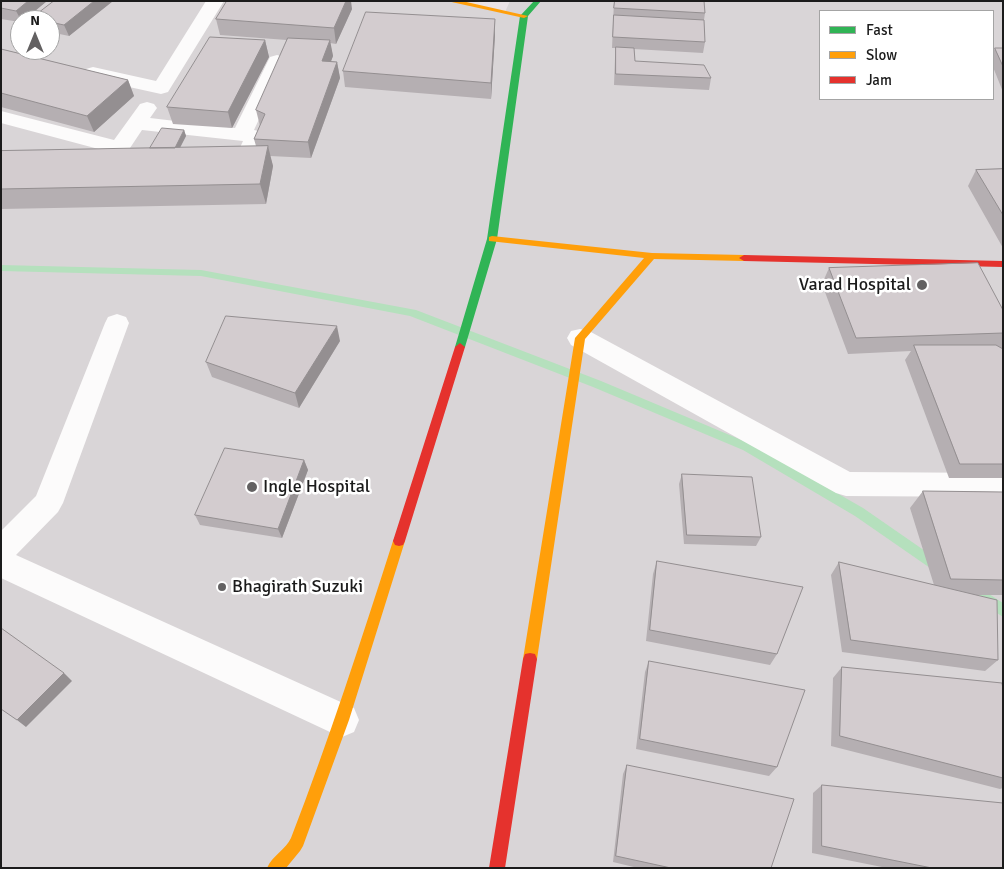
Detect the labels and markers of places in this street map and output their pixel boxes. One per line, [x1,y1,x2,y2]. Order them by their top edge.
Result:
place label: Varad Hospital [799,274,911,296]
marker: Varad Hospital [915,278,929,292]
place label: Ingle Hospital [263,476,370,498]
marker: Ingle Hospital [245,480,259,494]
place label: Bhagirath Suzuki [232,576,363,598]
marker: Bhagirath Suzuki [216,581,228,593]

